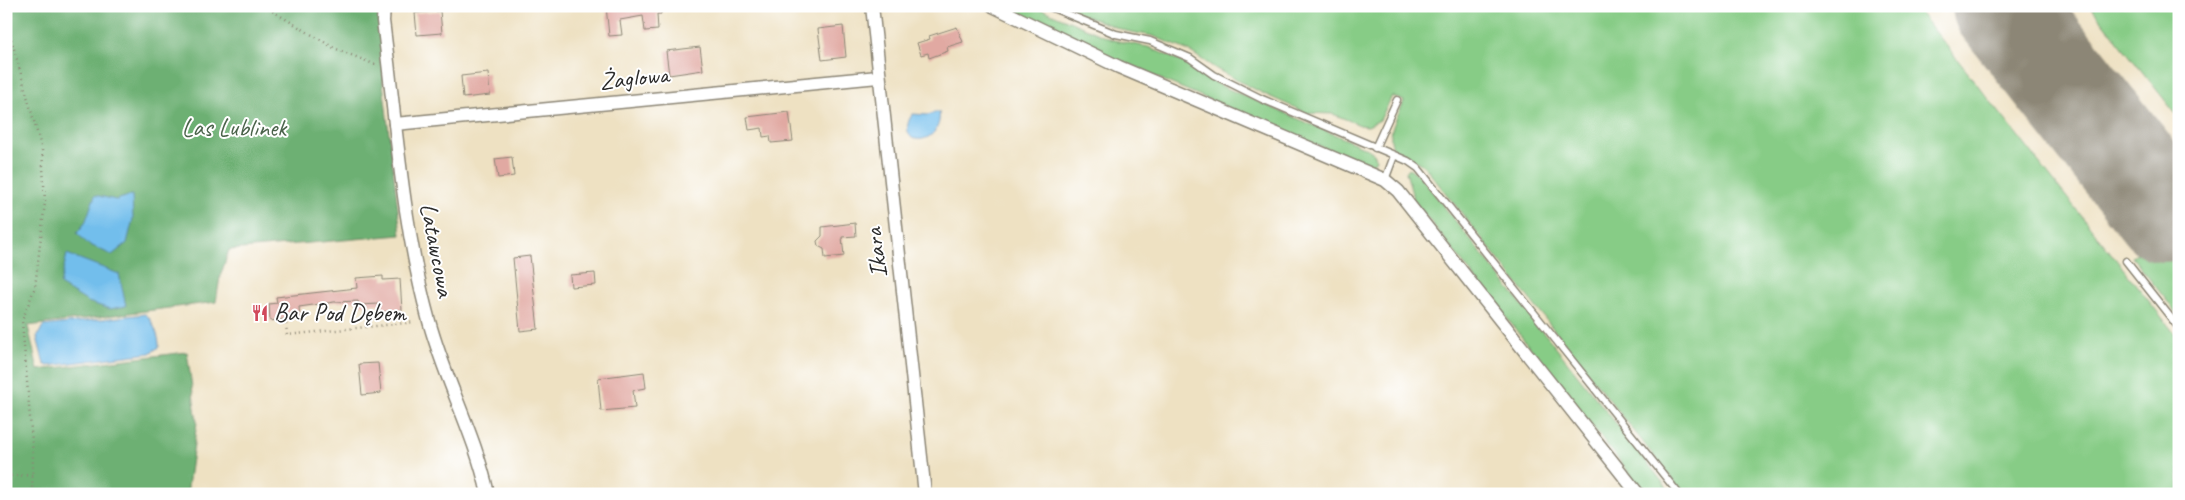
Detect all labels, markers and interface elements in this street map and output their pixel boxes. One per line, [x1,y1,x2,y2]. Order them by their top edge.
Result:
street label: Żaglowa [598,58,673,98]
park label: Las Lublinek [182,112,288,144]
street label: Latawcowa [412,200,462,302]
street label: Ikara [857,224,895,280]
place label: Bar Pod Dębem [274,297,408,329]
restaurant icon: Bar Pod Dębem [250,303,270,323]

